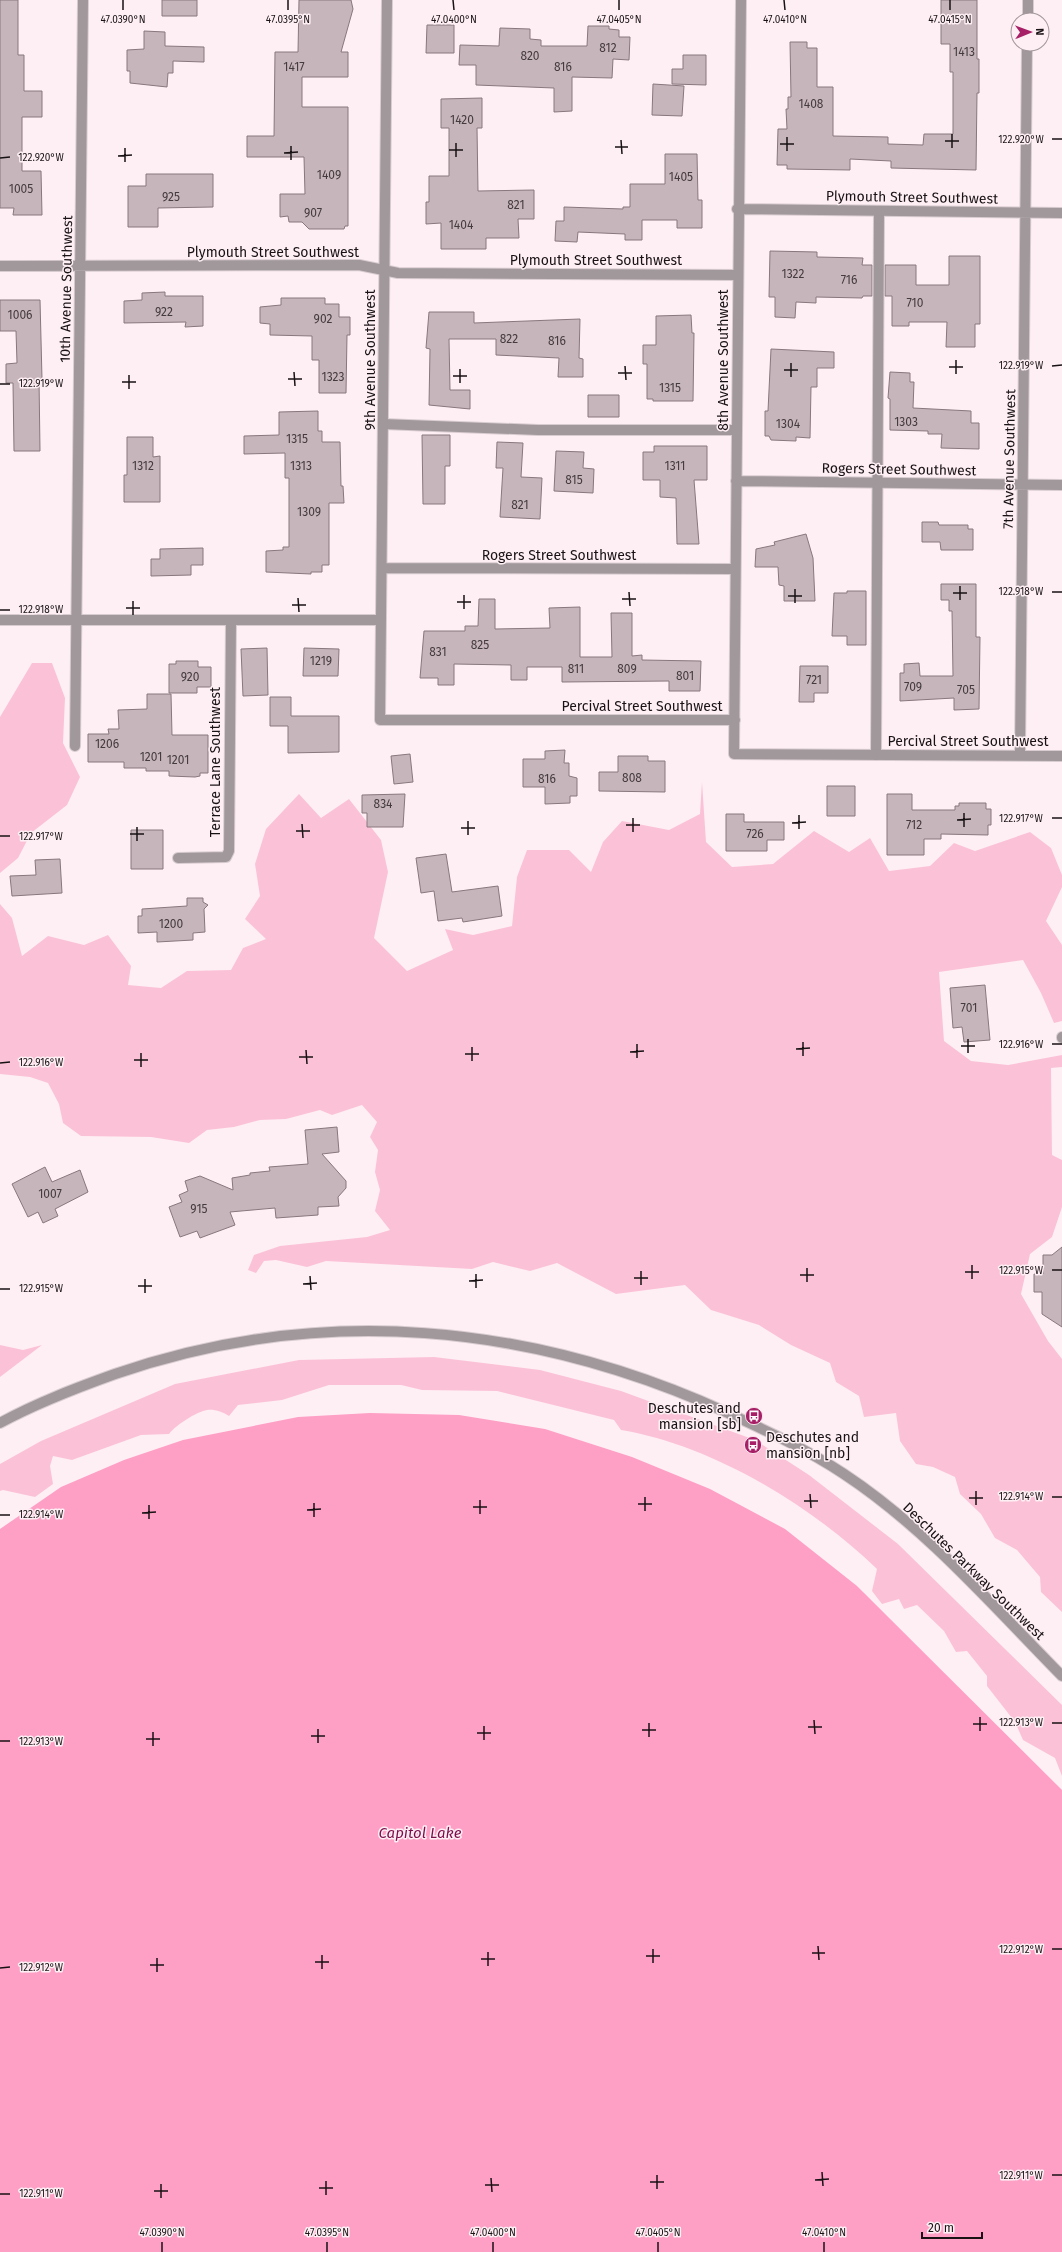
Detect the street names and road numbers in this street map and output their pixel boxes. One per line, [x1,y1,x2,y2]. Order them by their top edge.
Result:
street label: Plymouth Street Southwest [826,187,999,208]
street label: 10th Avenue Southwest [57,214,76,363]
street label: Plymouth Street Southwest [187,244,360,261]
street label: Plymouth Street Southwest [510,252,683,269]
street label: 8th Avenue Southwest [715,288,732,431]
street label: 9th Avenue Southwest [362,289,379,430]
street label: 7th Avenue Southwest [1000,388,1019,529]
street label: Rogers Street Southwest [821,460,977,479]
street label: Rogers Street Southwest [482,547,637,564]
street label: Terrace Lane Southwest [207,686,224,837]
street label: Percival Street Southwest [561,698,723,715]
street label: Percival Street Southwest [887,733,1049,750]
street label: Deschutes Parkway Southwest [899,1499,1049,1644]

